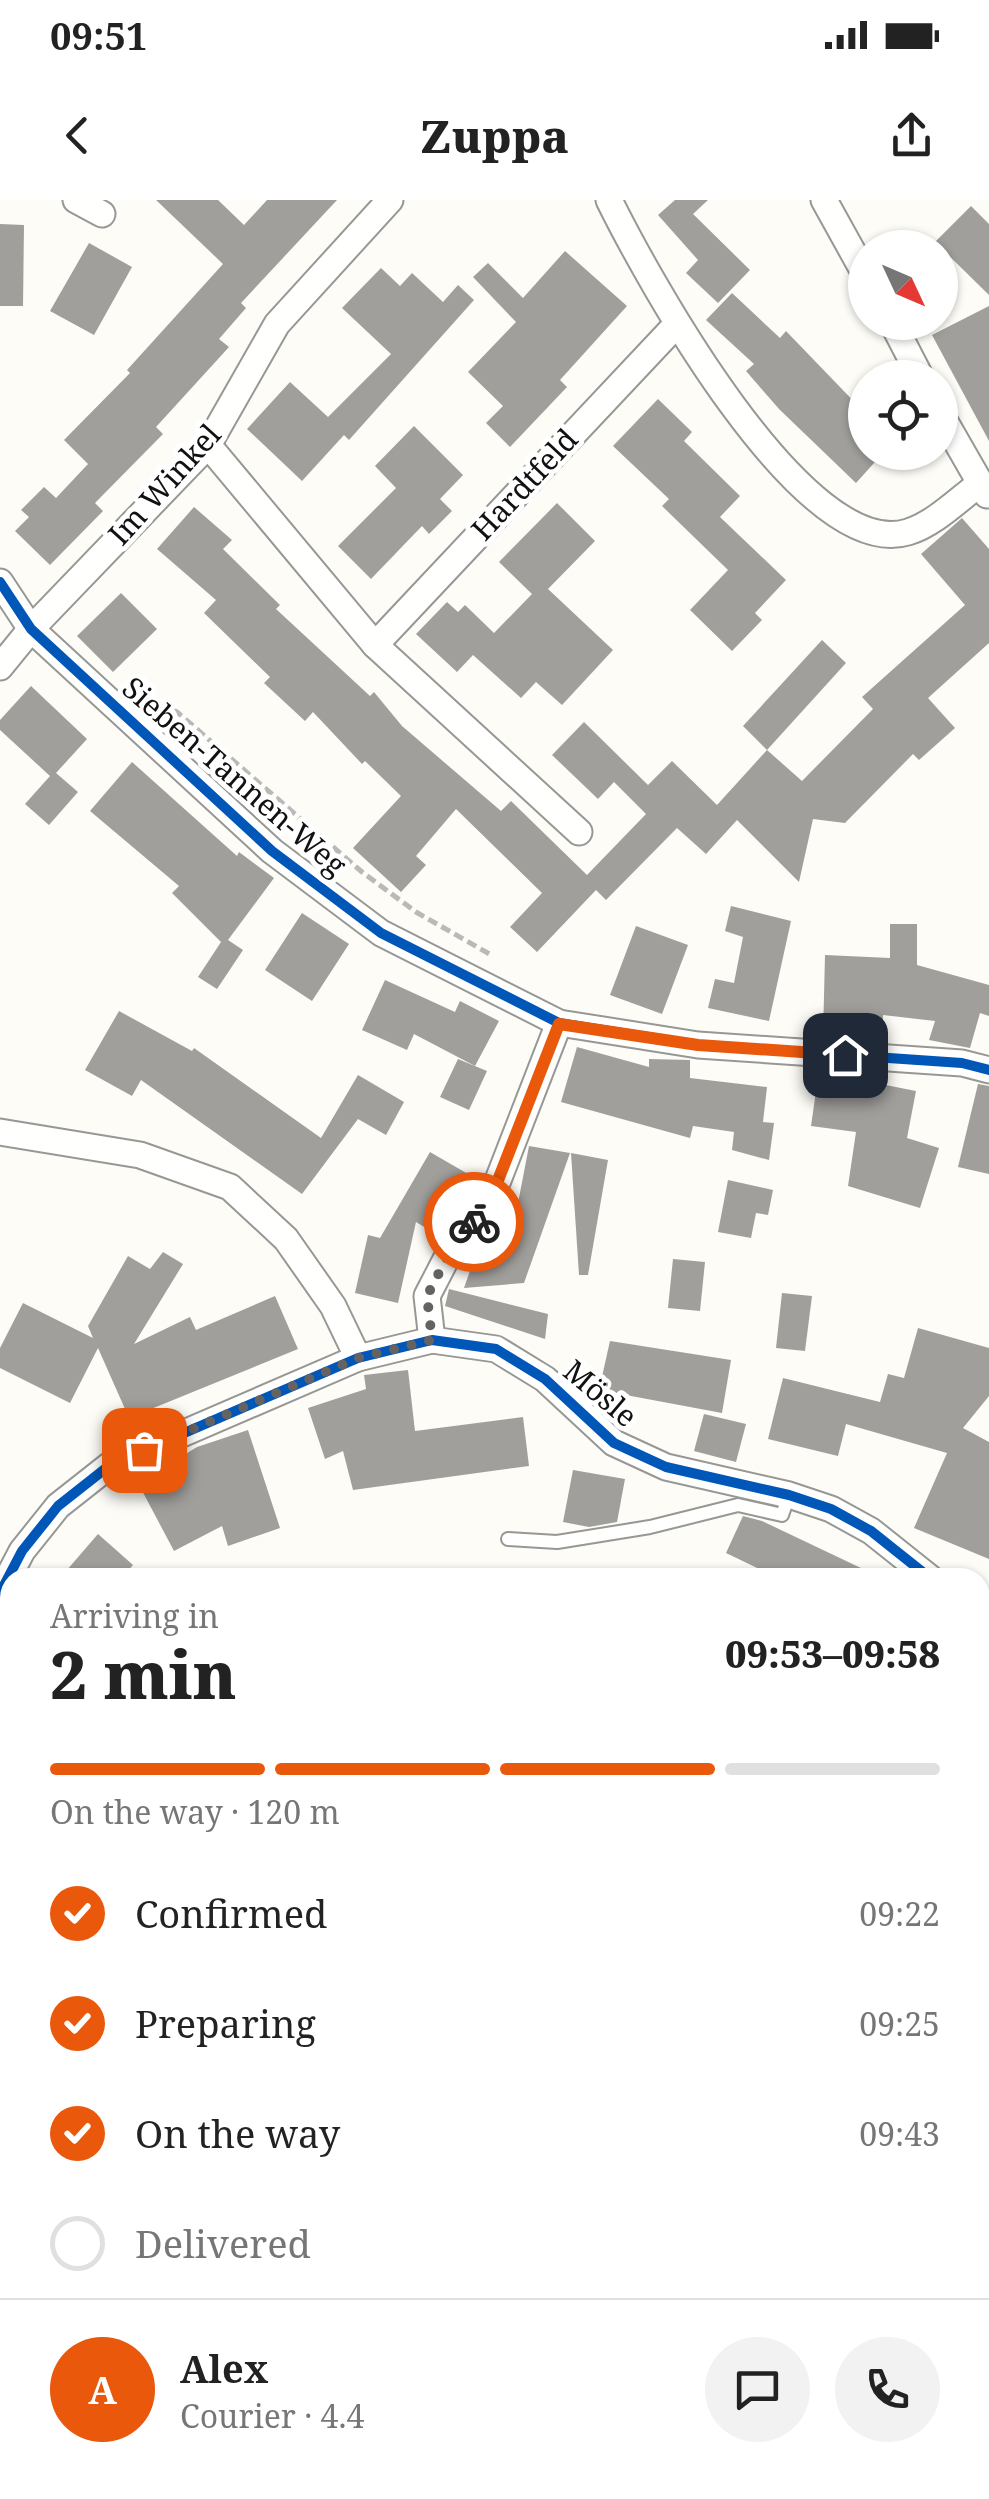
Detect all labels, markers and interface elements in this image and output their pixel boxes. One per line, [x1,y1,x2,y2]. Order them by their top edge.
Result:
text: 09:51 [50,9,147,61]
text: Zuppa [420,105,569,166]
icon: back [50,108,105,163]
icon: share [884,108,939,163]
north arrow [848,230,958,340]
map controls [848,230,958,470]
button: locate [848,360,958,470]
street label: Im Winkel [99,415,229,553]
street label: Hardtfeld [462,419,586,549]
street label: Sieben-Tannen-Weg [114,667,356,885]
pin [803,1013,888,1098]
icon: home [818,1028,873,1083]
courier [424,1172,524,1272]
icon: bike [447,1195,502,1250]
street label: Mösle [555,1350,646,1436]
pin [102,1408,187,1493]
icon: bag [117,1423,172,1478]
text: Arriving in [50,1594,219,1637]
text: 09:53–09:58 [725,1627,940,1679]
text: 2 min [50,1630,237,1718]
text: On the way · 120 m [50,1790,340,1833]
icon: check [50,1886,105,1941]
text: Confirmed [135,1887,327,1939]
text: 09:22 [859,1892,940,1935]
icon: check [50,1996,105,2051]
text: Preparing [135,1997,316,2049]
text: 09:25 [859,2002,940,2045]
icon: check [50,2106,105,2161]
text: On the way [135,2107,340,2159]
text: 09:43 [859,2112,940,2155]
text: Delivered [135,2217,311,2269]
button: chat [705,2337,810,2442]
button: phone [835,2337,940,2442]
text: Alex [180,2342,268,2394]
text: A [88,2363,117,2415]
text: Courier · 4.4 [180,2394,364,2437]

